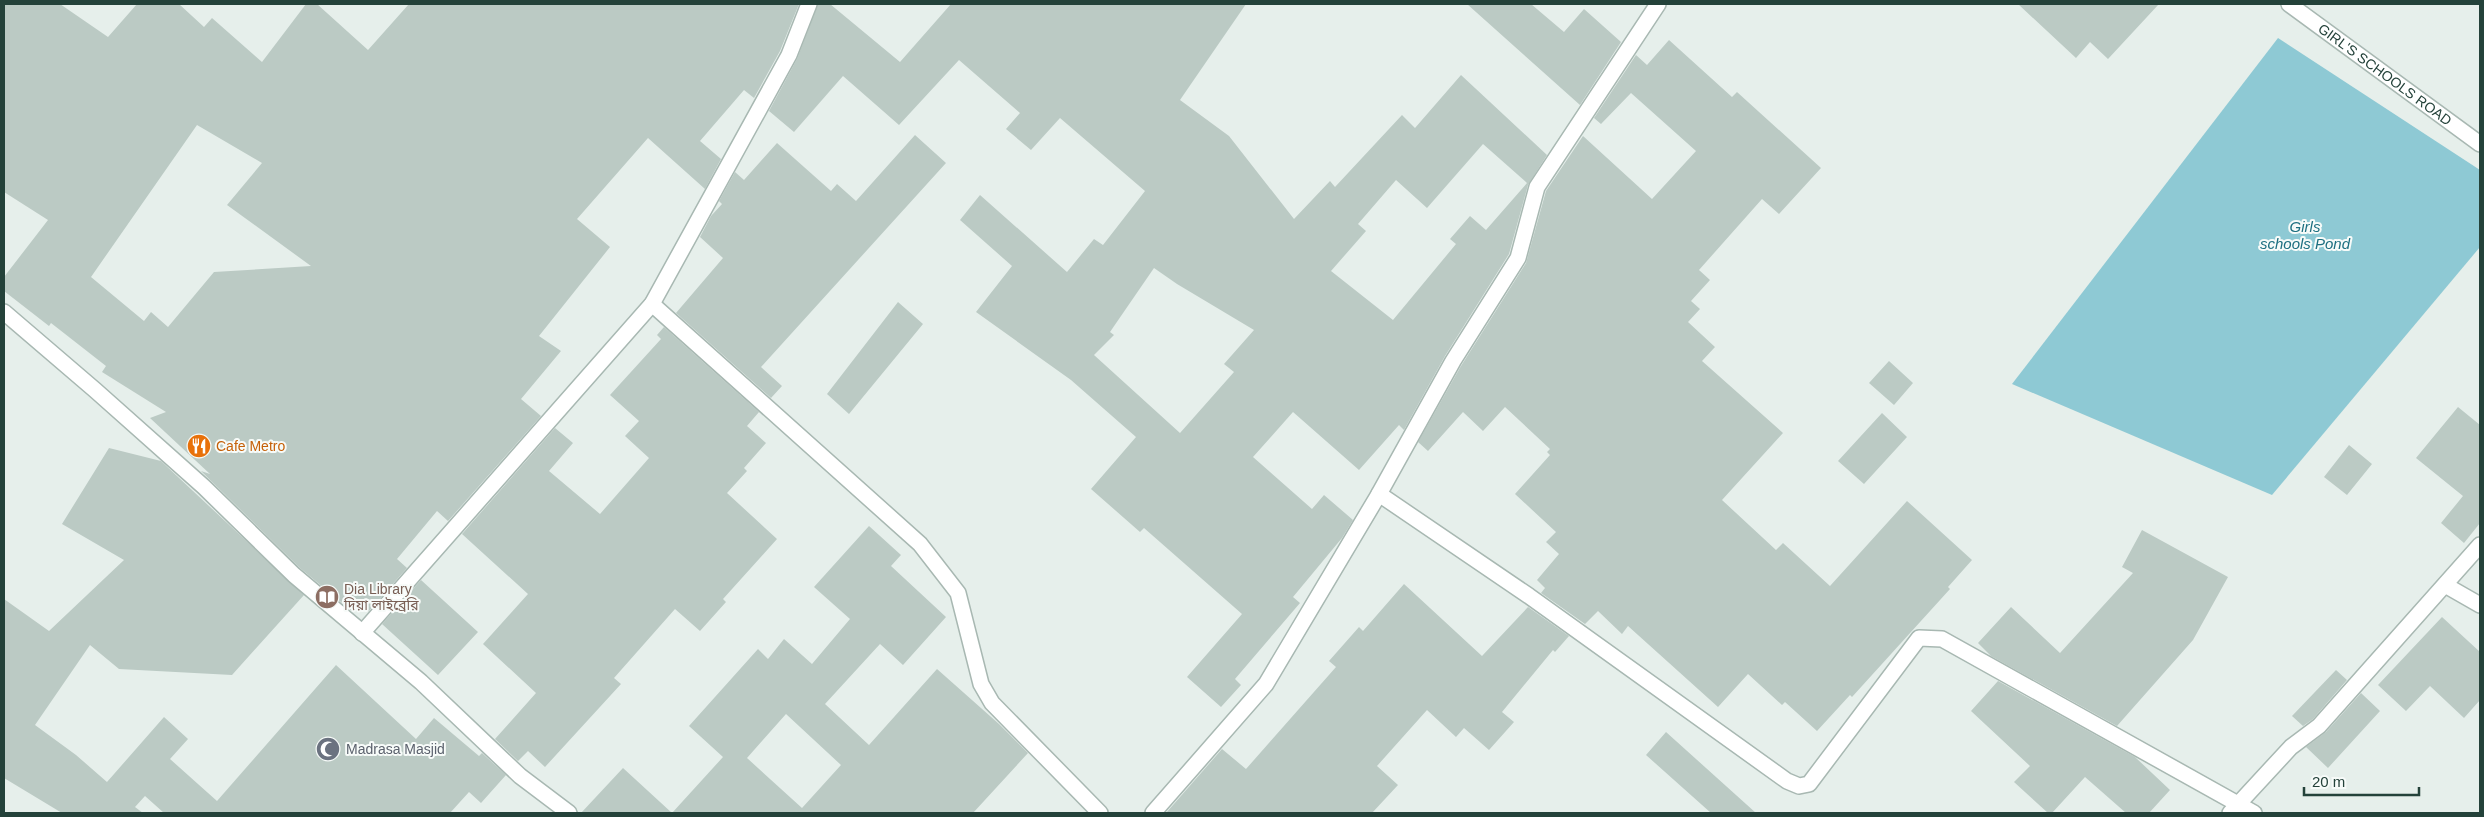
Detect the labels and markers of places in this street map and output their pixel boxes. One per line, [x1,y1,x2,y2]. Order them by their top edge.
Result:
restaurant icon: Cafe Metro [186,433,212,459]
place label: Cafe Metro [216,438,285,454]
place label: Dia Library দিয়া লাইব্রেরি [343,581,419,613]
library icon: Dia Library দিয়া লাইব্রেরি [314,584,340,610]
mosque icon: Madrasa Masjid [315,736,341,762]
place label: Madrasa Masjid [346,741,445,757]

